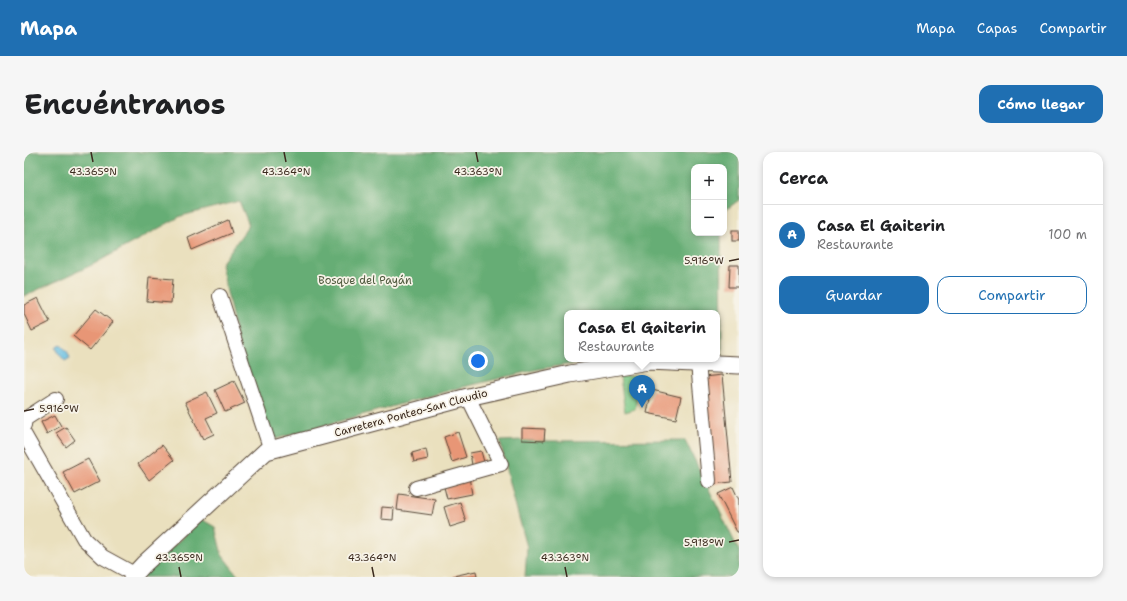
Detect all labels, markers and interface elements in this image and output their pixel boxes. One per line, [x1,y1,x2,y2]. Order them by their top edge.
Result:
text: Mapa [20,16,77,41]
text: Mapa [916,19,955,37]
text: Capas [977,19,1018,37]
text: Compartir [1040,19,1107,37]
text: Encuéntranos [24,85,226,123]
button: Cómo llegar [979,85,1103,123]
map controls [691,164,727,236]
button: + [691,164,727,200]
text: 43.365°N [69,165,117,178]
text: 43.364°N [262,165,310,178]
text: 43.363°N [454,165,502,178]
text: Cerca [779,167,828,189]
button: − [691,200,727,236]
text: Casa El Gaiterin [817,216,945,236]
text: A [787,226,797,243]
text: 100 m [1048,226,1087,243]
text: Restaurante [817,236,894,253]
text: 5.916°W [684,254,724,267]
park label: Bosque del Payán [318,273,412,288]
button: Guardar [779,276,929,314]
button: Compartir [937,276,1087,314]
popup [564,310,720,362]
text: Casa El Gaiterin [578,318,706,338]
text: Restaurante [578,338,655,355]
your location [468,351,488,371]
pin: A [629,375,655,408]
street label: Carretera Ponteo-San Claudio [333,385,490,441]
text: 5.916°W [39,402,79,415]
text: 5.918°W [684,536,724,549]
text: 43.365°N [155,551,203,564]
text: 43.364°N [348,551,396,564]
text: 43.363°N [541,551,589,564]

